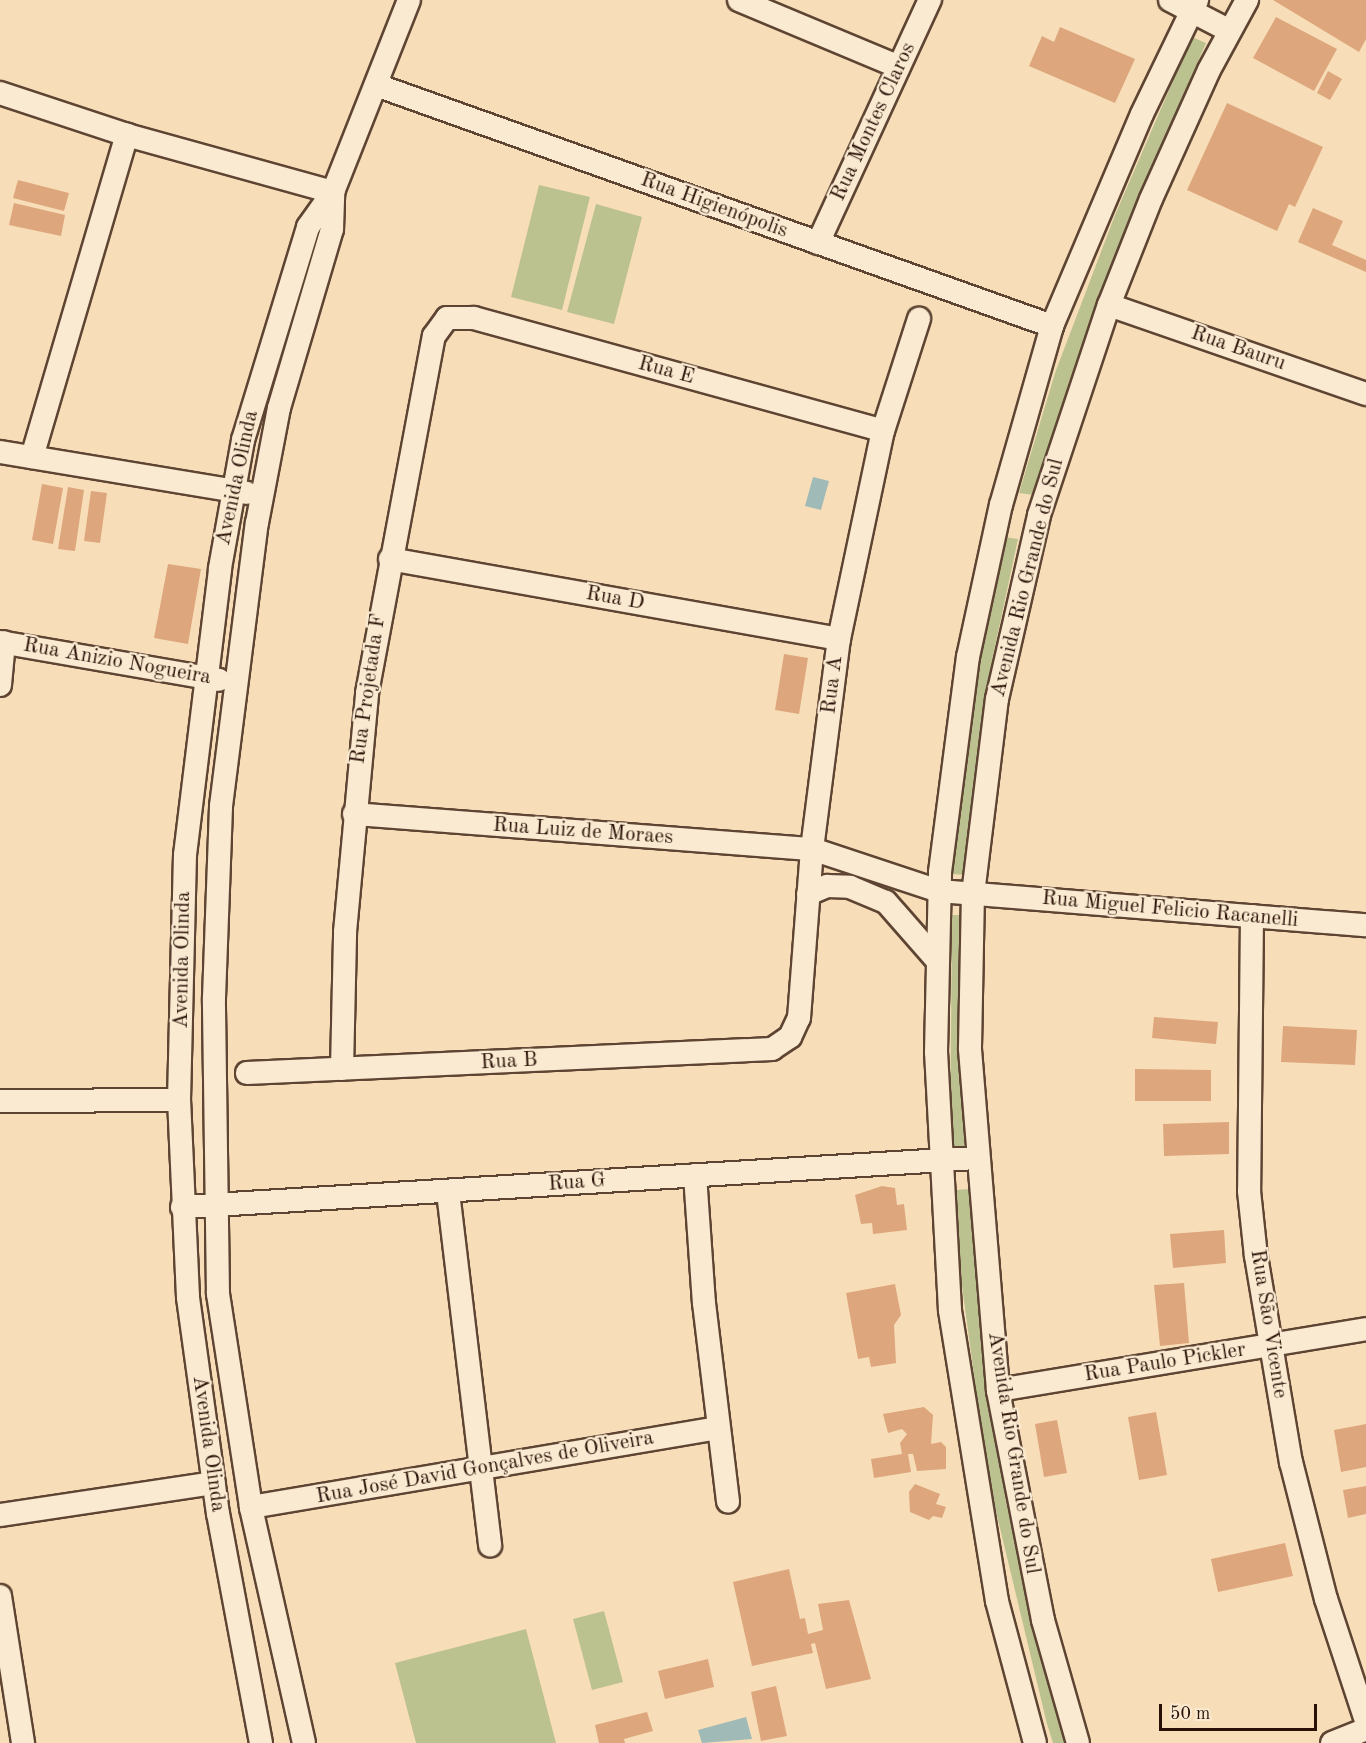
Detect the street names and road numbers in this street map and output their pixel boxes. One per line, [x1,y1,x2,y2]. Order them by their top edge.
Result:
street label: Rua Montes Claros [826,39,922,205]
street label: Rua Higienópolis [637,168,791,244]
street label: Rua Bauru [1187,321,1289,377]
street label: Rua E [635,351,697,391]
street label: Avenida Olinda [211,408,265,548]
street label: Avenida Rio Grande do Sul [986,456,1070,700]
street label: Rua D [584,581,646,617]
street label: Rua Projetada F [346,612,392,766]
street label: Rua Anizio Nogueira [21,633,213,691]
street label: Rua A [817,654,849,716]
street label: Rua Luiz de Moraes [492,813,674,851]
street label: Rua Miguel Felicio Racanelli [1041,886,1299,934]
street label: Avenida Olinda [169,891,197,1029]
street label: Rua B [480,1048,538,1076]
street label: Rua G [547,1168,607,1198]
street label: Rua São Vicente [1244,1248,1292,1400]
street label: Avenida Rio Grande do Sul [981,1330,1045,1576]
street label: Rua Paulo Pickler [1082,1338,1248,1388]
street label: Avenida Olinda [186,1374,230,1514]
street label: Rua José David Gonçalves de Oliveira [314,1426,656,1510]

